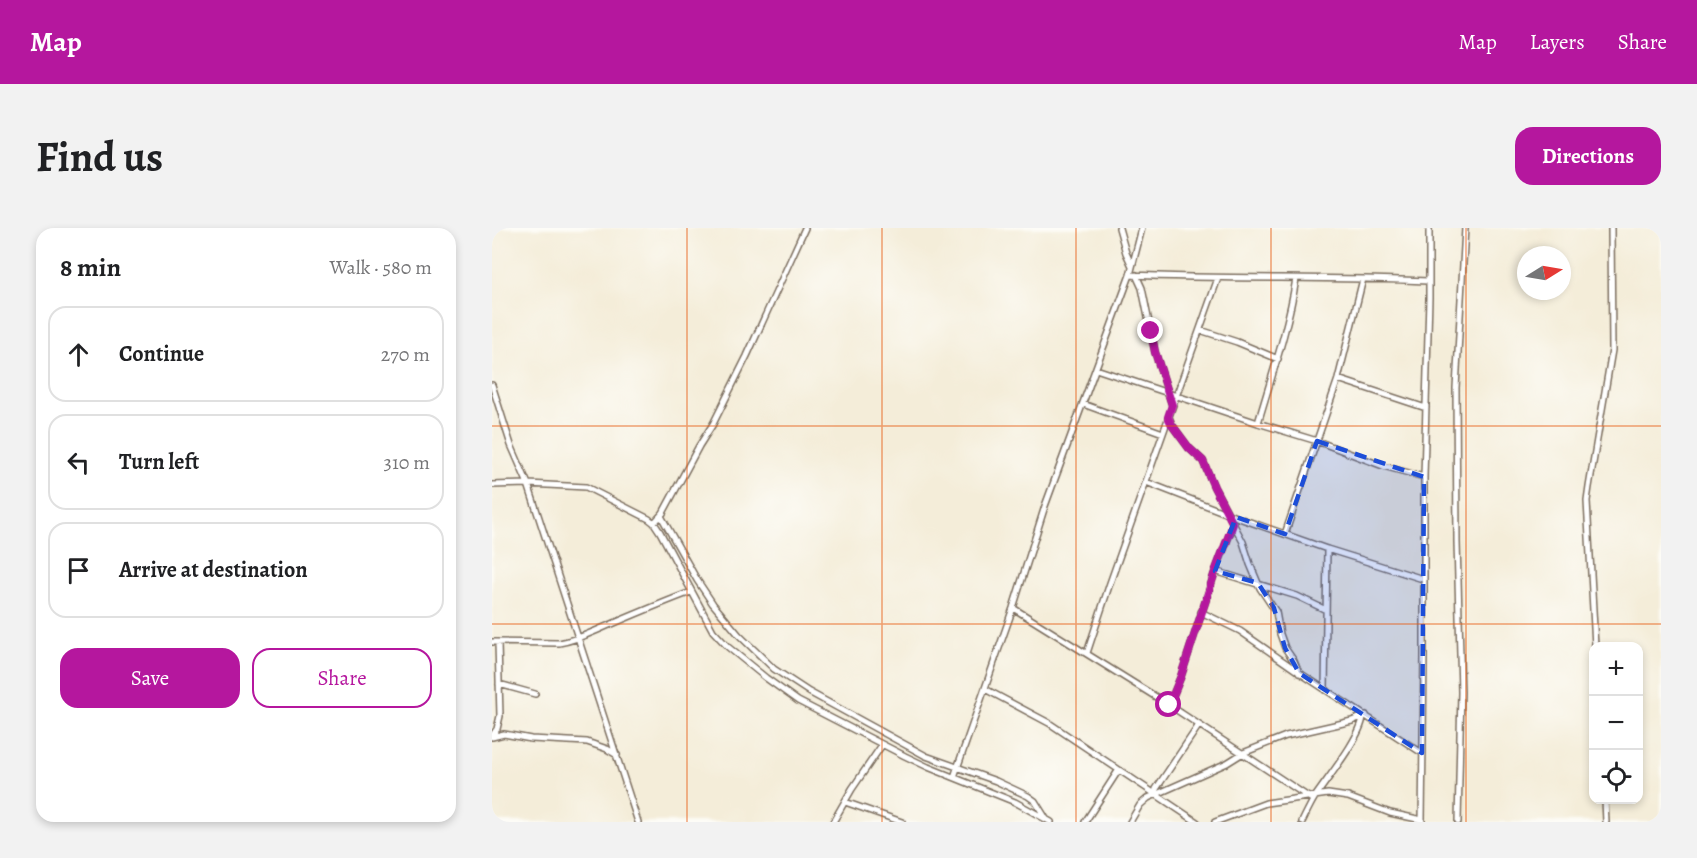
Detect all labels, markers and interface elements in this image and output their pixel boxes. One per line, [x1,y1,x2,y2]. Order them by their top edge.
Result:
text: Map [30,23,82,61]
text: Map [1458,28,1497,56]
text: Layers [1530,28,1585,56]
text: Share [1618,28,1667,56]
button: Directions [1515,127,1661,185]
text: Find us [36,128,163,185]
north arrow [1517,246,1571,300]
text: 8 min [60,250,121,285]
text: Walk · 580 m [329,254,432,281]
route end [1137,317,1163,343]
icon: ahead [62,338,95,371]
text: Continue [119,339,204,369]
text: 270 m [381,341,430,368]
icon: left [62,446,95,479]
text: Turn left [119,447,199,477]
text: 310 m [384,449,430,476]
icon: arrive [62,554,95,587]
text: Arrive at destination [119,555,308,585]
map controls [1589,642,1643,804]
button: + [1589,642,1643,696]
button: Save [60,648,240,708]
button: Share [252,648,432,708]
route start [1155,691,1181,717]
button: − [1589,696,1643,750]
button: locate [1589,750,1643,804]

